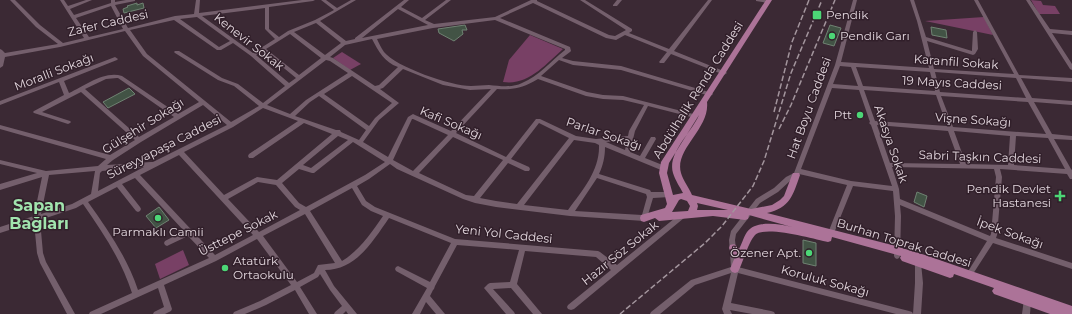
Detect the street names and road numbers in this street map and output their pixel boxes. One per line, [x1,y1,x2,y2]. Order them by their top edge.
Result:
street label: Zafer Caddesi [66,6,150,39]
street label: Kenevir Sokak [211,10,288,74]
street label: Abdülhalik Renda Caddesi [649,18,746,161]
street label: Moralli Sokağı [12,50,96,94]
street label: Karanfil Sokak [913,51,1000,72]
street label: Hat Boyu Caddesi [783,55,834,161]
street label: 19 Mayıs Caddesi [902,72,1002,93]
street label: Gülşehir Sokağı [99,94,186,157]
street label: Kafi Sokağı [418,103,485,142]
street label: Akasya Sokak [871,103,912,185]
street label: Vişne Sokağı [934,109,1012,130]
street label: Süreyyapaşa Caddesi [104,111,223,182]
street label: Parlar Sokağı [564,114,644,153]
street label: Sabri Taşkın Caddesi [918,147,1042,166]
street label: Üsttepe Sokak [196,206,281,259]
street label: İpek Sokağı [975,214,1046,252]
street label: Burhan Toprak Caddesi [835,215,973,270]
street label: Hazır Söz Sokak [578,217,662,288]
street label: Yeni Yol Caddesi [455,221,553,246]
street label: Koruluk Sokağı [779,262,871,300]

